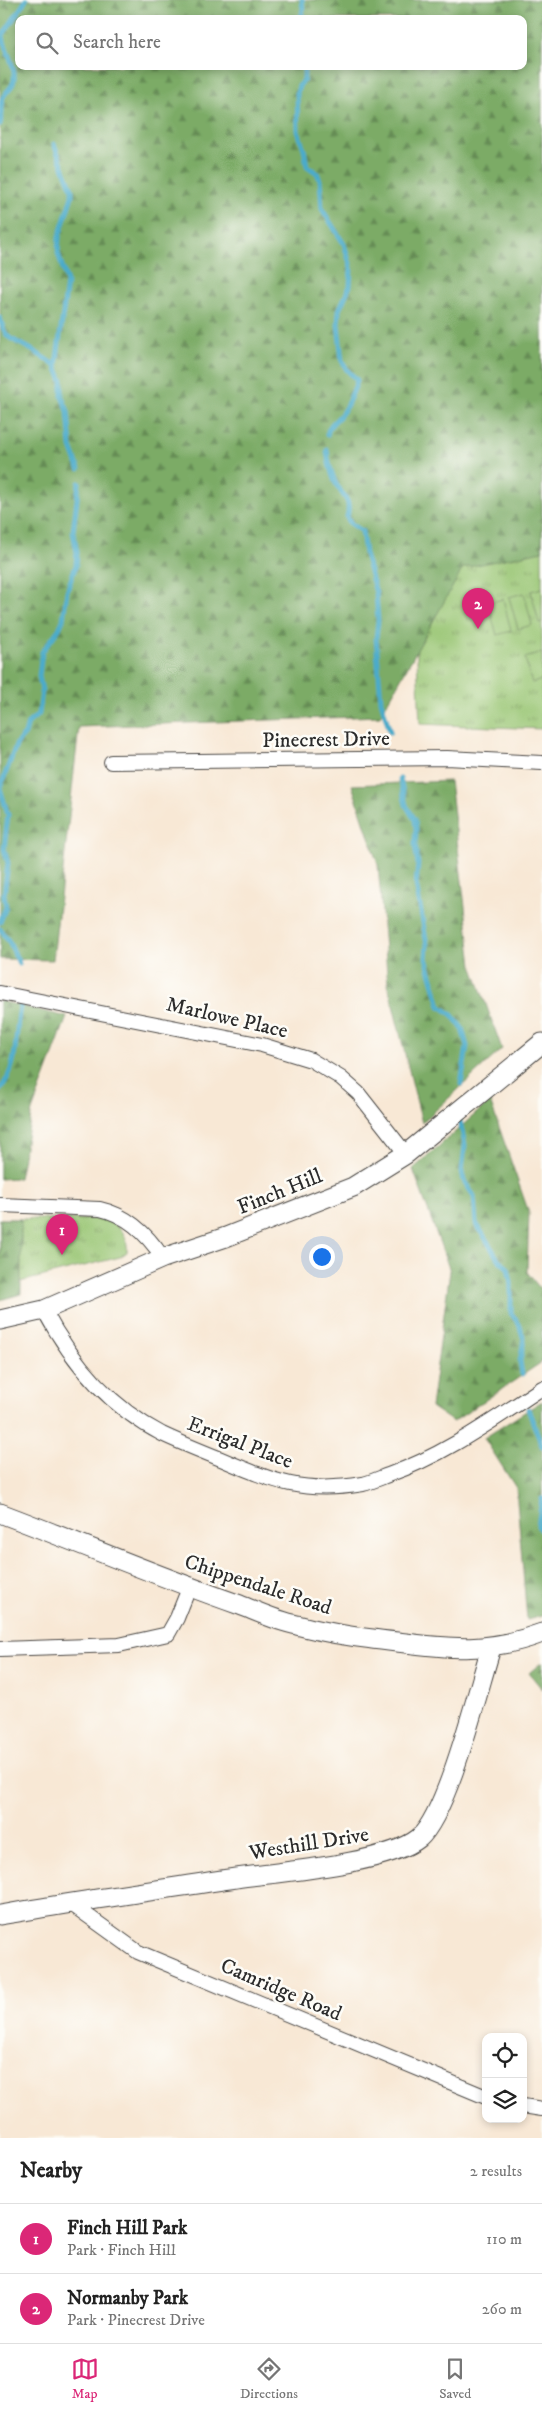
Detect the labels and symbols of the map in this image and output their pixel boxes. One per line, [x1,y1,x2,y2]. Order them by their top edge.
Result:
pin: 2 [462,588,494,629]
street label: Pinecrest Drive [262,726,390,754]
street label: Marlowe Place [164,991,291,1045]
street label: Finch Hill [234,1163,327,1221]
pin: 1 [46,1214,78,1255]
your location [309,1244,335,1270]
street label: Errigal Place [184,1411,297,1475]
street label: Chippendale Road [181,1549,335,1621]
street label: Westhill Drive [246,1822,371,1866]
street label: Camridge Road [216,1953,346,2027]

